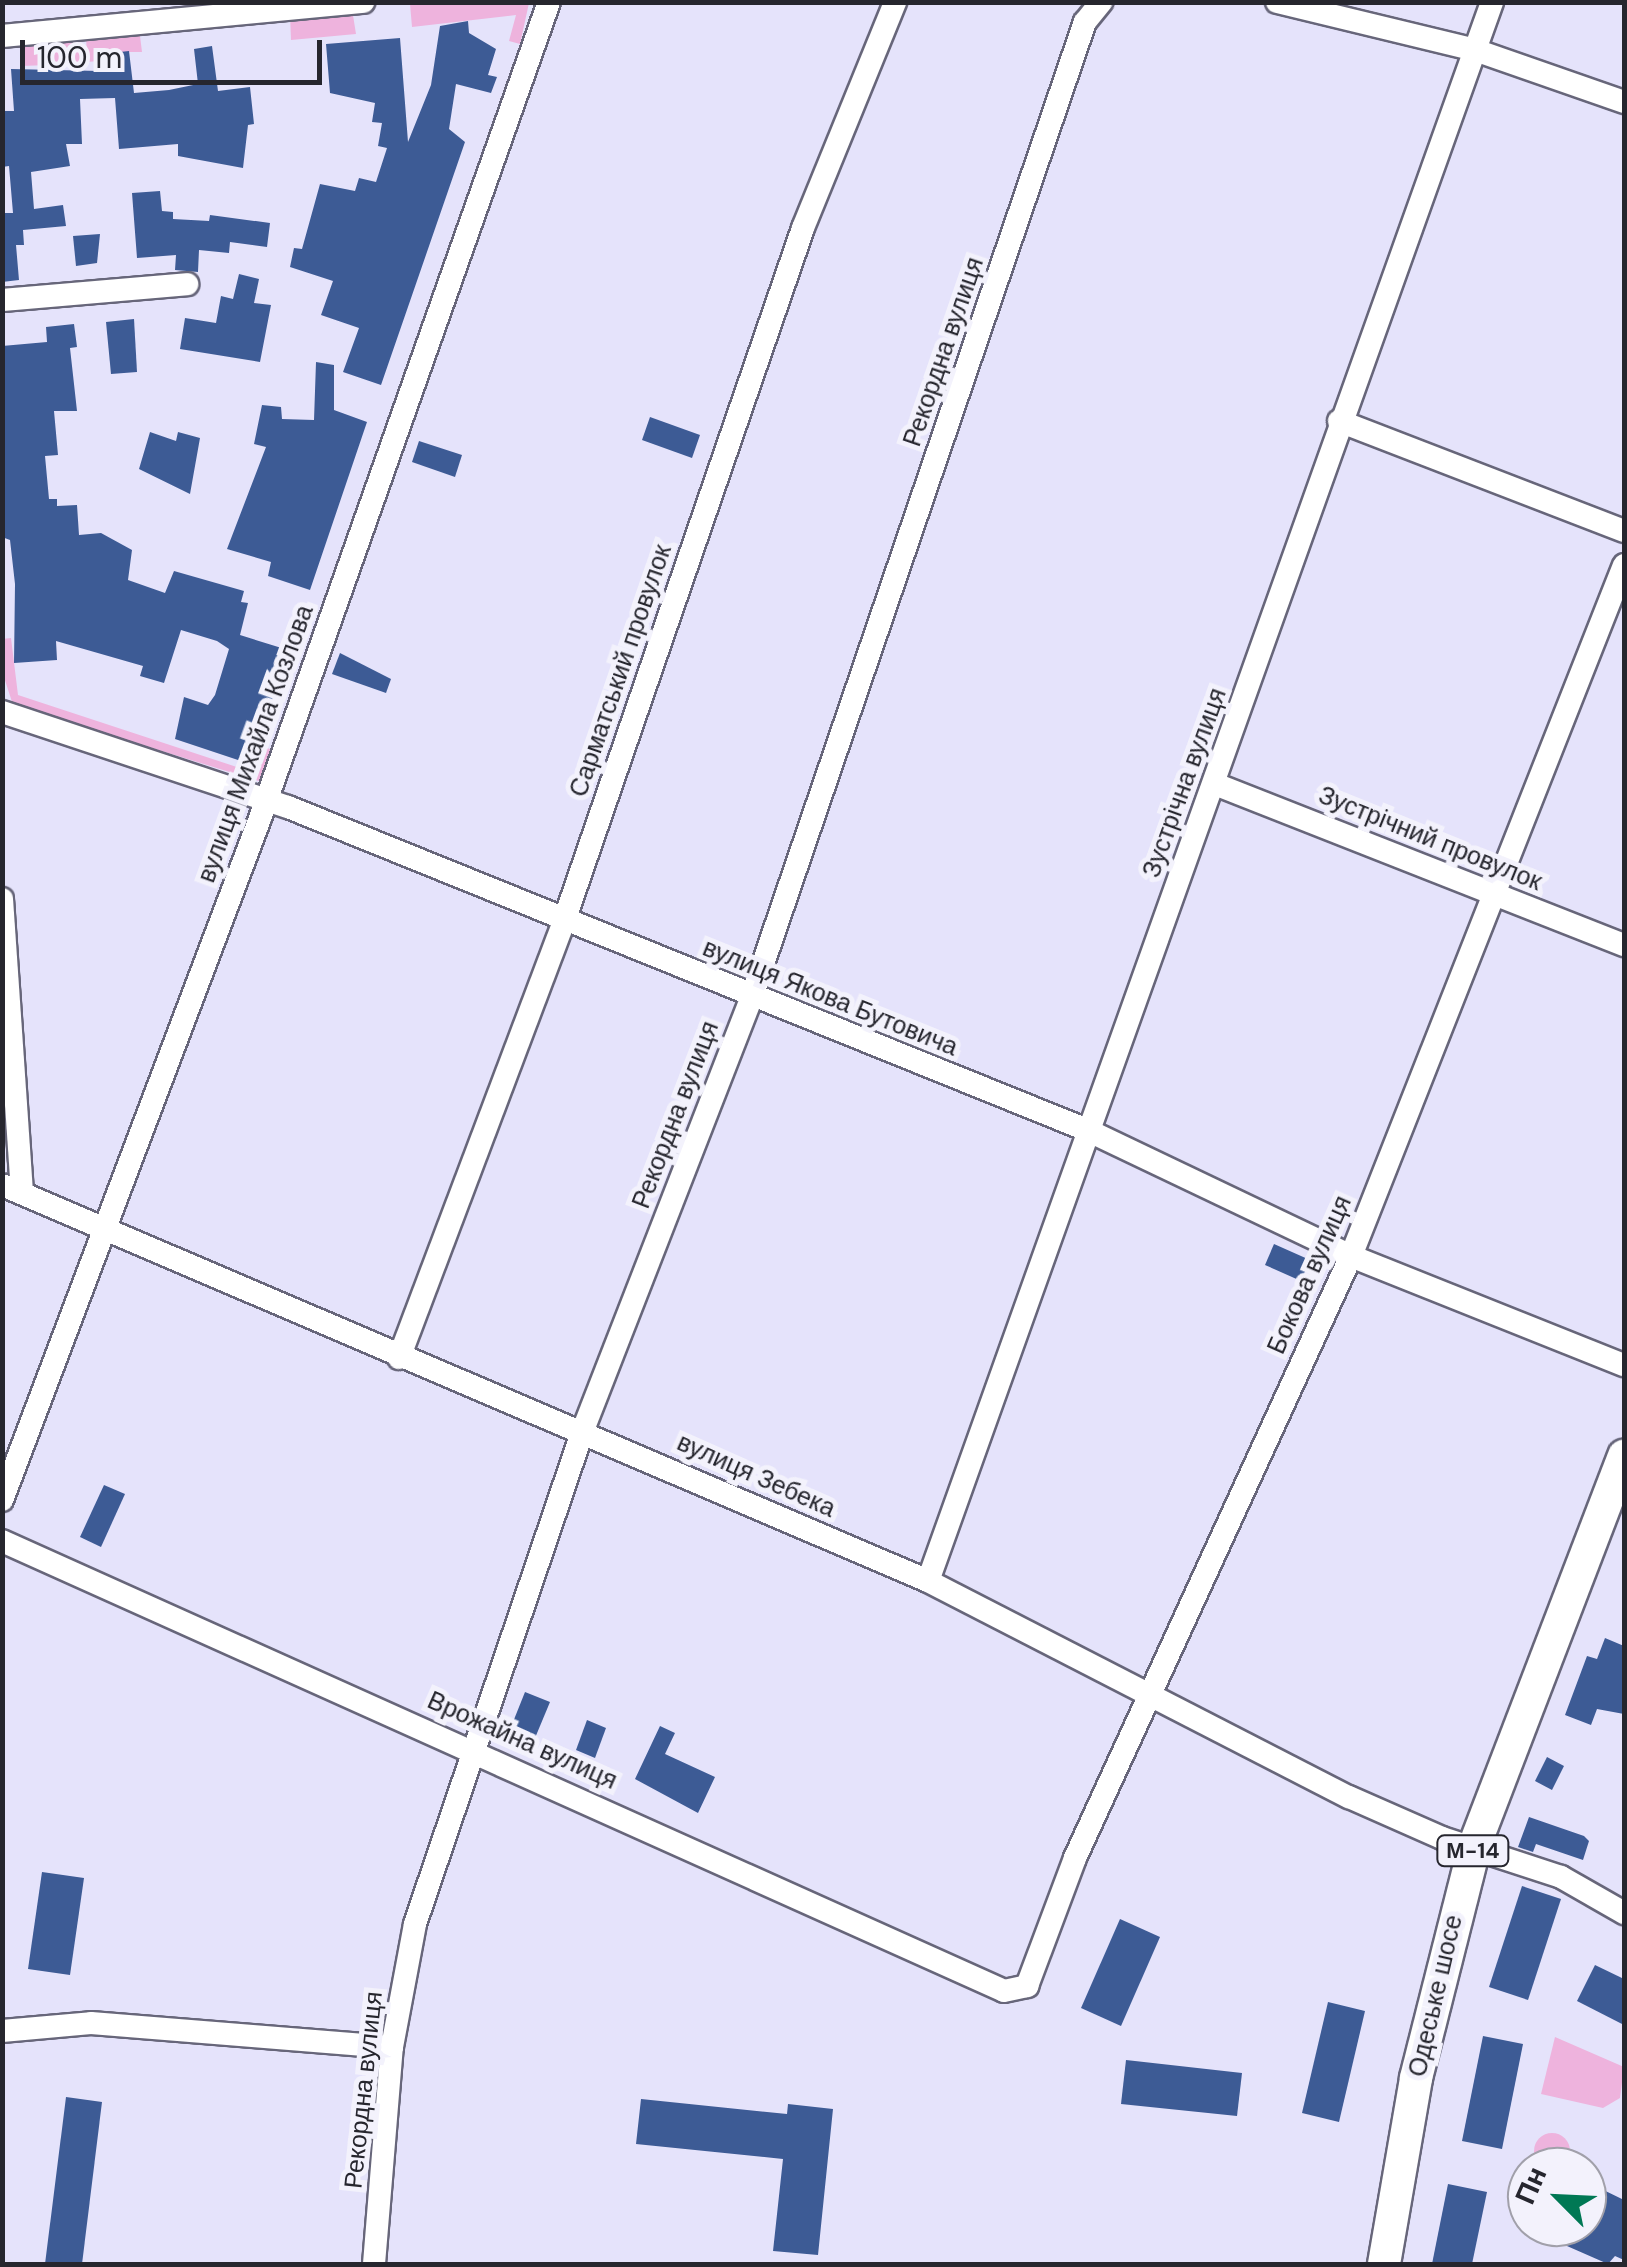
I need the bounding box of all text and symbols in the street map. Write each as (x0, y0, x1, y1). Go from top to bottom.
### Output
scale bar (25, 20, 328, 82)
text: 100 m (37, 38, 122, 77)
street label: Рекордна вулиця (898, 254, 990, 450)
street label: Сарматський провулок (564, 541, 678, 801)
street label: вулиця Михайла Козлова (192, 601, 320, 887)
street label: Зустрічна вулиця (1137, 684, 1233, 882)
street label: Зустрічний провулок (1314, 781, 1546, 897)
street label: вулиця Якова Бутовича (698, 933, 962, 1063)
street label: Рекордна вулиця (627, 1017, 725, 1213)
street label: Бокова вулиця (1262, 1191, 1358, 1359)
street label: вулиця Зебека (672, 1428, 840, 1524)
street label: Врожайна вулиця (423, 1686, 621, 1796)
road number: М-14 (1436, 1834, 1510, 1868)
street label: Одеське шосе (1403, 1912, 1469, 2080)
street label: Рекордна вулиця (339, 1990, 389, 2190)
north arrow (1507, 2147, 1607, 2247)
text: Пн (1507, 2161, 1555, 2210)

